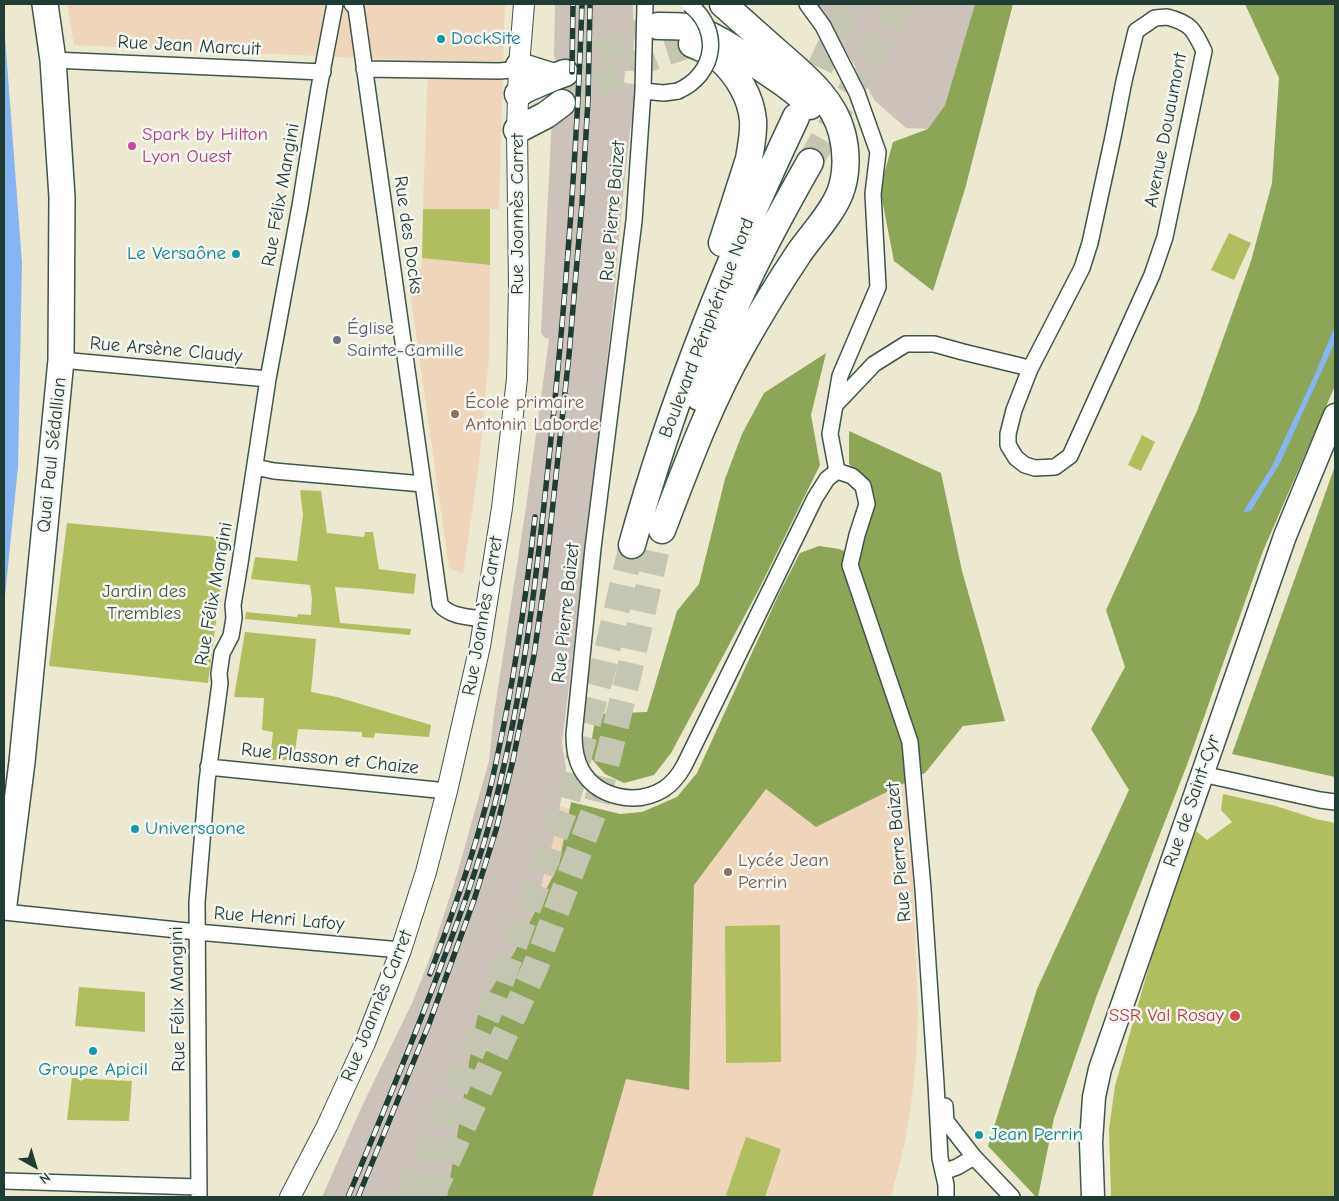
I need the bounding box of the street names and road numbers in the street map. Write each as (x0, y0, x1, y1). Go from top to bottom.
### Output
street label: Rue Jean Marcuit (117, 31, 261, 61)
street label: Avenue Douaumont (1140, 51, 1192, 209)
street label: Rue Félix Mangini (257, 121, 305, 269)
street label: Rue Joannès Carret (507, 133, 529, 295)
street label: Rue Pierre Baizet (596, 140, 630, 282)
street label: Rue des Docks (388, 174, 428, 296)
street label: Boulevard Périphérique Nord (654, 215, 760, 441)
street label: Rue Arsène Claudy (89, 332, 243, 368)
street label: Quai Paul Sédallian (32, 376, 72, 534)
street label: Rue Félix Mangini (190, 520, 238, 668)
street label: Rue Joannès Carret (458, 535, 508, 697)
street label: Rue Pierre Baizet (547, 542, 585, 684)
street label: Rue de Saint-Cyr (1159, 732, 1225, 870)
street label: Rue Plasson et Chaize (240, 738, 420, 780)
street label: Rue Pierre Baizet (882, 781, 916, 923)
street label: Rue Henri Lafoy (213, 902, 345, 936)
street label: Rue Félix Mangini (165, 926, 191, 1072)
street label: Rue Joannès Carret (336, 927, 418, 1085)

